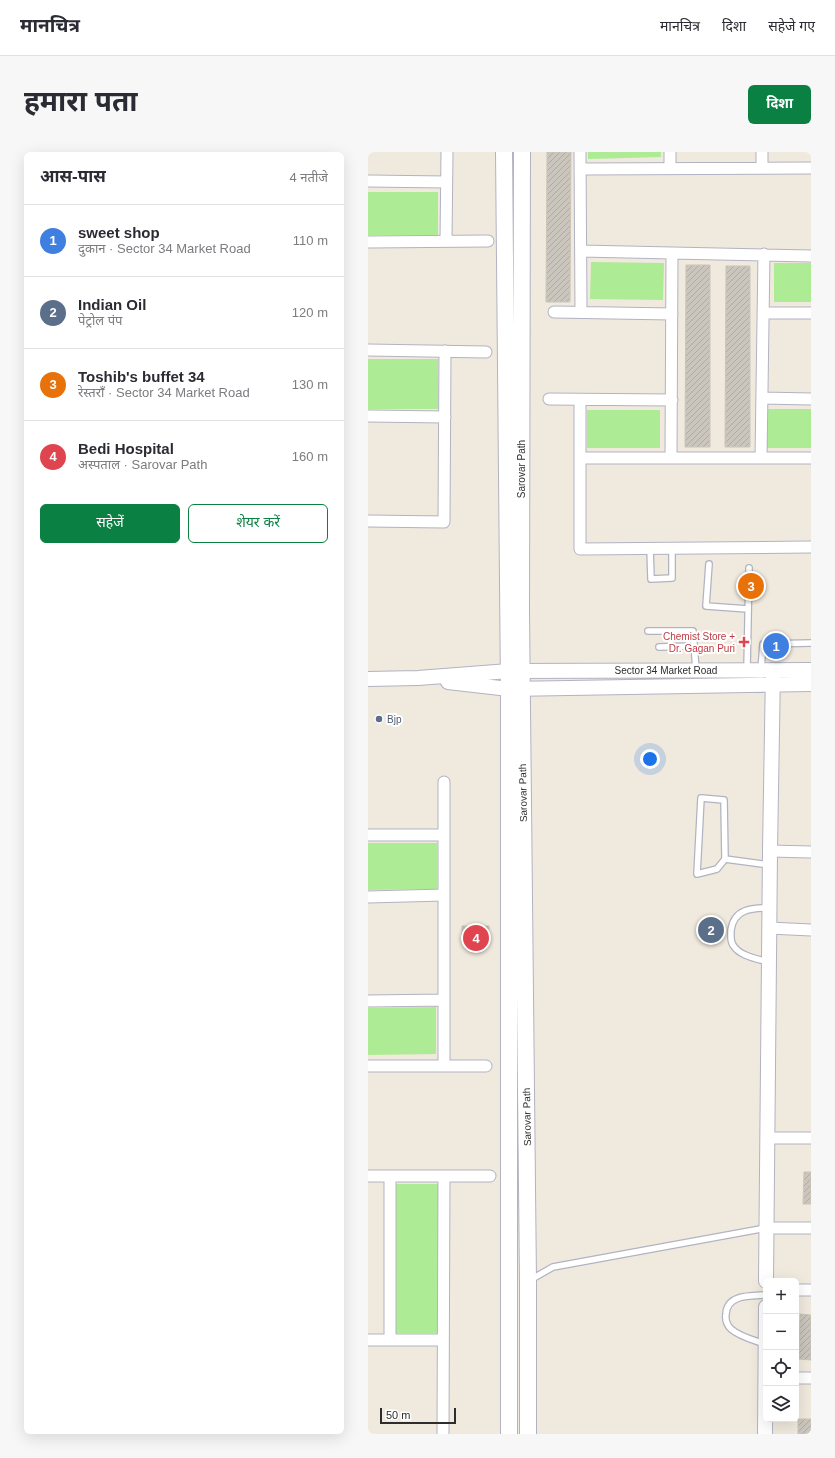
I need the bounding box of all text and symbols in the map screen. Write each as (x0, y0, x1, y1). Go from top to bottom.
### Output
text: मानचित्र (20, 15, 80, 36)
text: मानचित्र (660, 18, 700, 34)
text: दिशा (722, 18, 746, 34)
text: सहेजे गए (768, 18, 815, 34)
button: दिशा (748, 85, 811, 124)
text: हमारा पता (24, 86, 138, 117)
text: आस-पास (40, 167, 106, 186)
text: 4 नतीजे (290, 170, 328, 185)
text: sweet shop (78, 224, 160, 241)
text: 1 (49, 233, 57, 248)
text: 110 m (293, 233, 328, 248)
text: दुकान · Sector 34 Market Road (78, 241, 251, 256)
text: Indian Oil (78, 296, 146, 313)
text: 2 (49, 305, 57, 320)
text: 120 m (292, 305, 328, 320)
text: पेट्रोल पंप (78, 313, 123, 328)
text: Toshib's buffet 34 (78, 368, 205, 385)
text: 3 (49, 377, 57, 392)
text: 130 m (292, 377, 328, 392)
text: रेस्तराँ · Sector 34 Market Road (78, 385, 250, 400)
text: Bedi Hospital (78, 440, 174, 457)
street label: Sarovar Path (516, 440, 527, 498)
text: 4 (49, 449, 57, 464)
text: 160 m (292, 449, 328, 464)
text: अस्पताल · Sarovar Path (78, 457, 207, 472)
button: सहेजें (40, 504, 180, 543)
button: शेयर करें (188, 504, 328, 543)
pin: 3 (738, 571, 764, 601)
place label: Chemist Store + Dr. Gagan Puri (663, 631, 735, 654)
pin: 1 (763, 631, 789, 661)
marker: Chemist Store + Dr. Gagan Puri (738, 636, 750, 648)
street label: Sector 34 Market Road (615, 665, 717, 676)
marker: Bjp (374, 714, 384, 724)
place label: Bjp (387, 714, 402, 725)
your location (640, 749, 660, 769)
street label: Sarovar Path (517, 764, 529, 822)
pin: 2 (698, 915, 724, 945)
pin: 4 (463, 923, 489, 953)
street label: Sarovar Path (521, 1088, 533, 1146)
map controls (763, 1278, 799, 1422)
button: + (763, 1278, 799, 1314)
button: − (763, 1314, 799, 1350)
button: locate (763, 1350, 799, 1386)
button: layers (763, 1386, 799, 1422)
scale bar (380, 1406, 456, 1425)
text: 50 m (386, 1409, 410, 1421)

